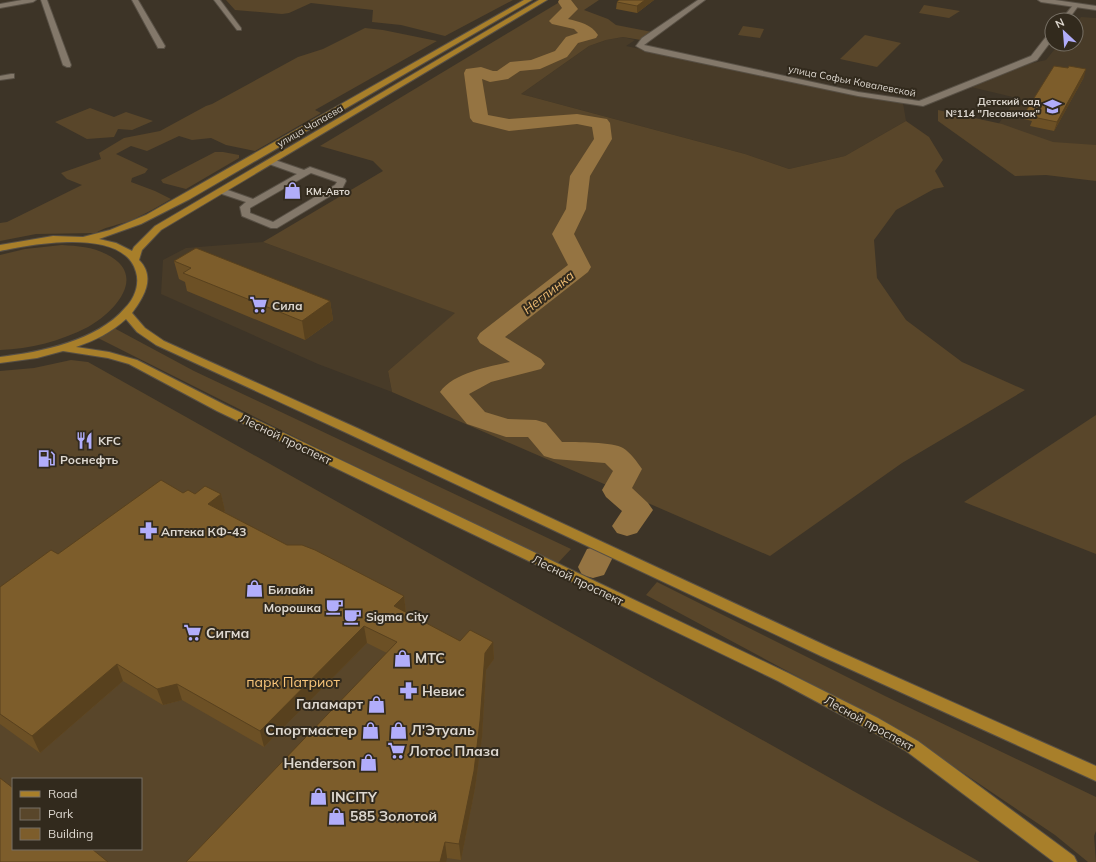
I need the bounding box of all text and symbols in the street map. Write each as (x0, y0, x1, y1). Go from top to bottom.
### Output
north arrow (1044, 12, 1084, 52)
text: N (1053, 15, 1066, 31)
street label: улица Софьи Ковалевской (787, 62, 917, 100)
place label: Детский сад №114 "Лесовичок" (946, 95, 1041, 120)
school or university icon: Детский сад №114 "Лесовичок" (1043, 97, 1063, 117)
street label: улица Чапаева (275, 102, 345, 150)
shop icon: КМ-Авто (283, 181, 303, 201)
place label: КМ-Авто (306, 185, 350, 198)
water label: Неглинка (519, 267, 577, 317)
supermarket icon: Сила (249, 295, 269, 315)
place label: Сила (272, 298, 303, 313)
street label: Лесной проспект (238, 410, 334, 468)
restaurant icon: KFC (75, 430, 95, 450)
place label: KFC (98, 433, 121, 448)
fuel station icon: Роснефть (37, 449, 57, 469)
place label: Роснефть (60, 452, 119, 467)
pharmacy icon: Аптека КФ-43 (138, 521, 158, 541)
place label: Аптека КФ-43 (161, 524, 246, 539)
street label: Лесной проспект (530, 551, 626, 609)
shop icon: Билайн (245, 579, 265, 599)
place label: Билайн (268, 582, 313, 597)
cafe icon: Морошка (324, 597, 344, 617)
place label: Морошка (264, 600, 321, 615)
cafe icon: Sigma City (343, 606, 363, 626)
place label: Sigma City (366, 609, 429, 624)
supermarket icon: Сигма (183, 623, 203, 643)
place label: Сигма (206, 624, 249, 642)
shop icon: МТС (392, 648, 412, 668)
place label: МТС (415, 649, 445, 667)
park label: парк Патриот (246, 673, 340, 691)
pharmacy icon: Невис (399, 681, 419, 701)
place label: Невис (422, 682, 465, 700)
street label: Лесной проспект (822, 692, 917, 754)
shop icon: Галамарт (366, 694, 386, 714)
place label: Галамарт (296, 695, 363, 713)
shop icon: Спортмастер (360, 720, 380, 740)
shop icon: Л'Этуаль (388, 720, 408, 740)
place label: Спортмастер (265, 721, 357, 739)
place label: Л'Этуаль (411, 721, 475, 739)
supermarket icon: Лотос Плаза (386, 741, 406, 761)
place label: Лотос Плаза (409, 742, 499, 760)
shop icon: Henderson (359, 753, 379, 773)
place label: Henderson (284, 754, 356, 772)
legend (12, 778, 142, 850)
text: Road (48, 786, 77, 801)
shop icon: INCITY (308, 787, 328, 807)
place label: INCITY (331, 788, 378, 806)
text: Park (48, 806, 74, 821)
shop icon: 585 Золотой (327, 806, 347, 826)
place label: 585 Золотой (350, 807, 437, 825)
text: Building (48, 826, 93, 841)

